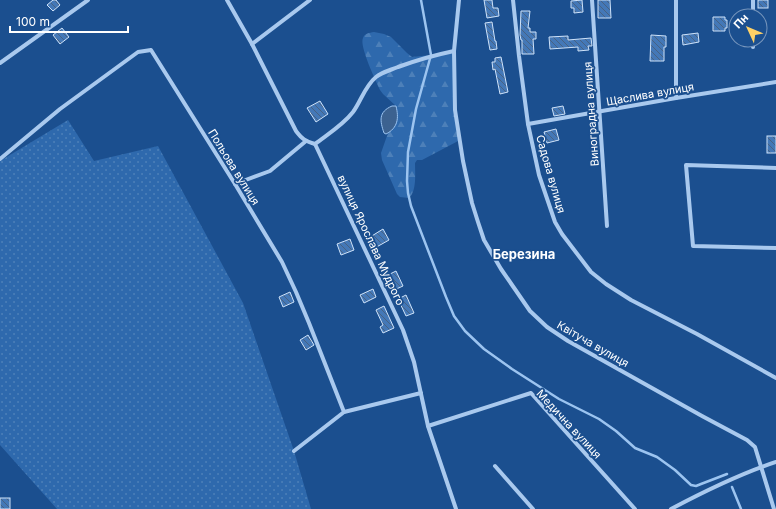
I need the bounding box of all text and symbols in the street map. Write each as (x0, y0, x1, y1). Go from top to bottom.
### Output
scale bar (10, 8, 128, 34)
north arrow (728, 8, 768, 48)
text: Пн (731, 11, 751, 31)
text: 100 m (16, 14, 50, 29)
street label: Виноградна вулиця (580, 61, 602, 167)
street label: Щаслива вулиця (605, 79, 695, 109)
street label: Польова вулиця (205, 127, 263, 207)
street label: Садова вулиця (533, 133, 569, 215)
street label: вулиця Ярослава Мудрого (335, 173, 408, 308)
district label: Березина (493, 246, 555, 262)
street label: Квітуча вулиця (555, 318, 631, 370)
street label: Медична вулиця (533, 387, 605, 461)

